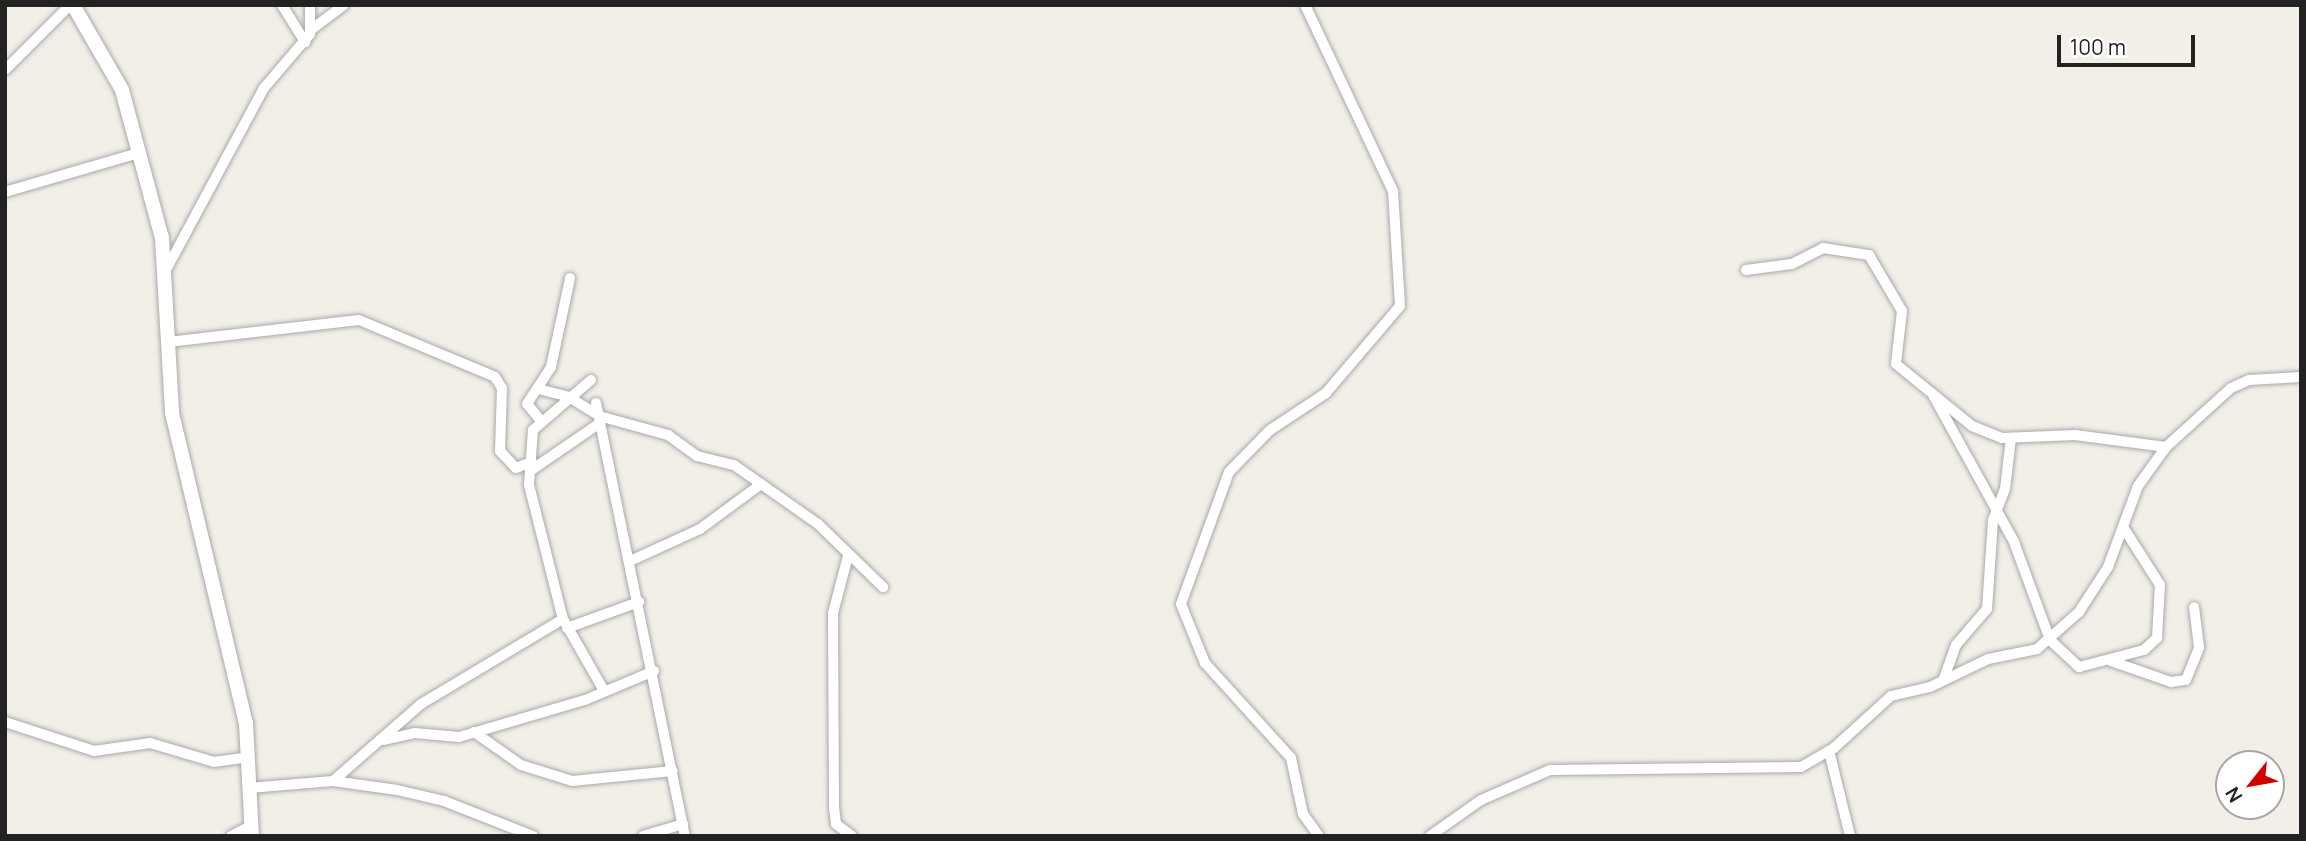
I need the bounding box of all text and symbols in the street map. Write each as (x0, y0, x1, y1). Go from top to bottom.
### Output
scale bar (2061, 21, 2199, 65)
text: 100 m (2070, 33, 2126, 61)
north arrow (2215, 750, 2285, 820)
text: N (2219, 782, 2248, 807)

